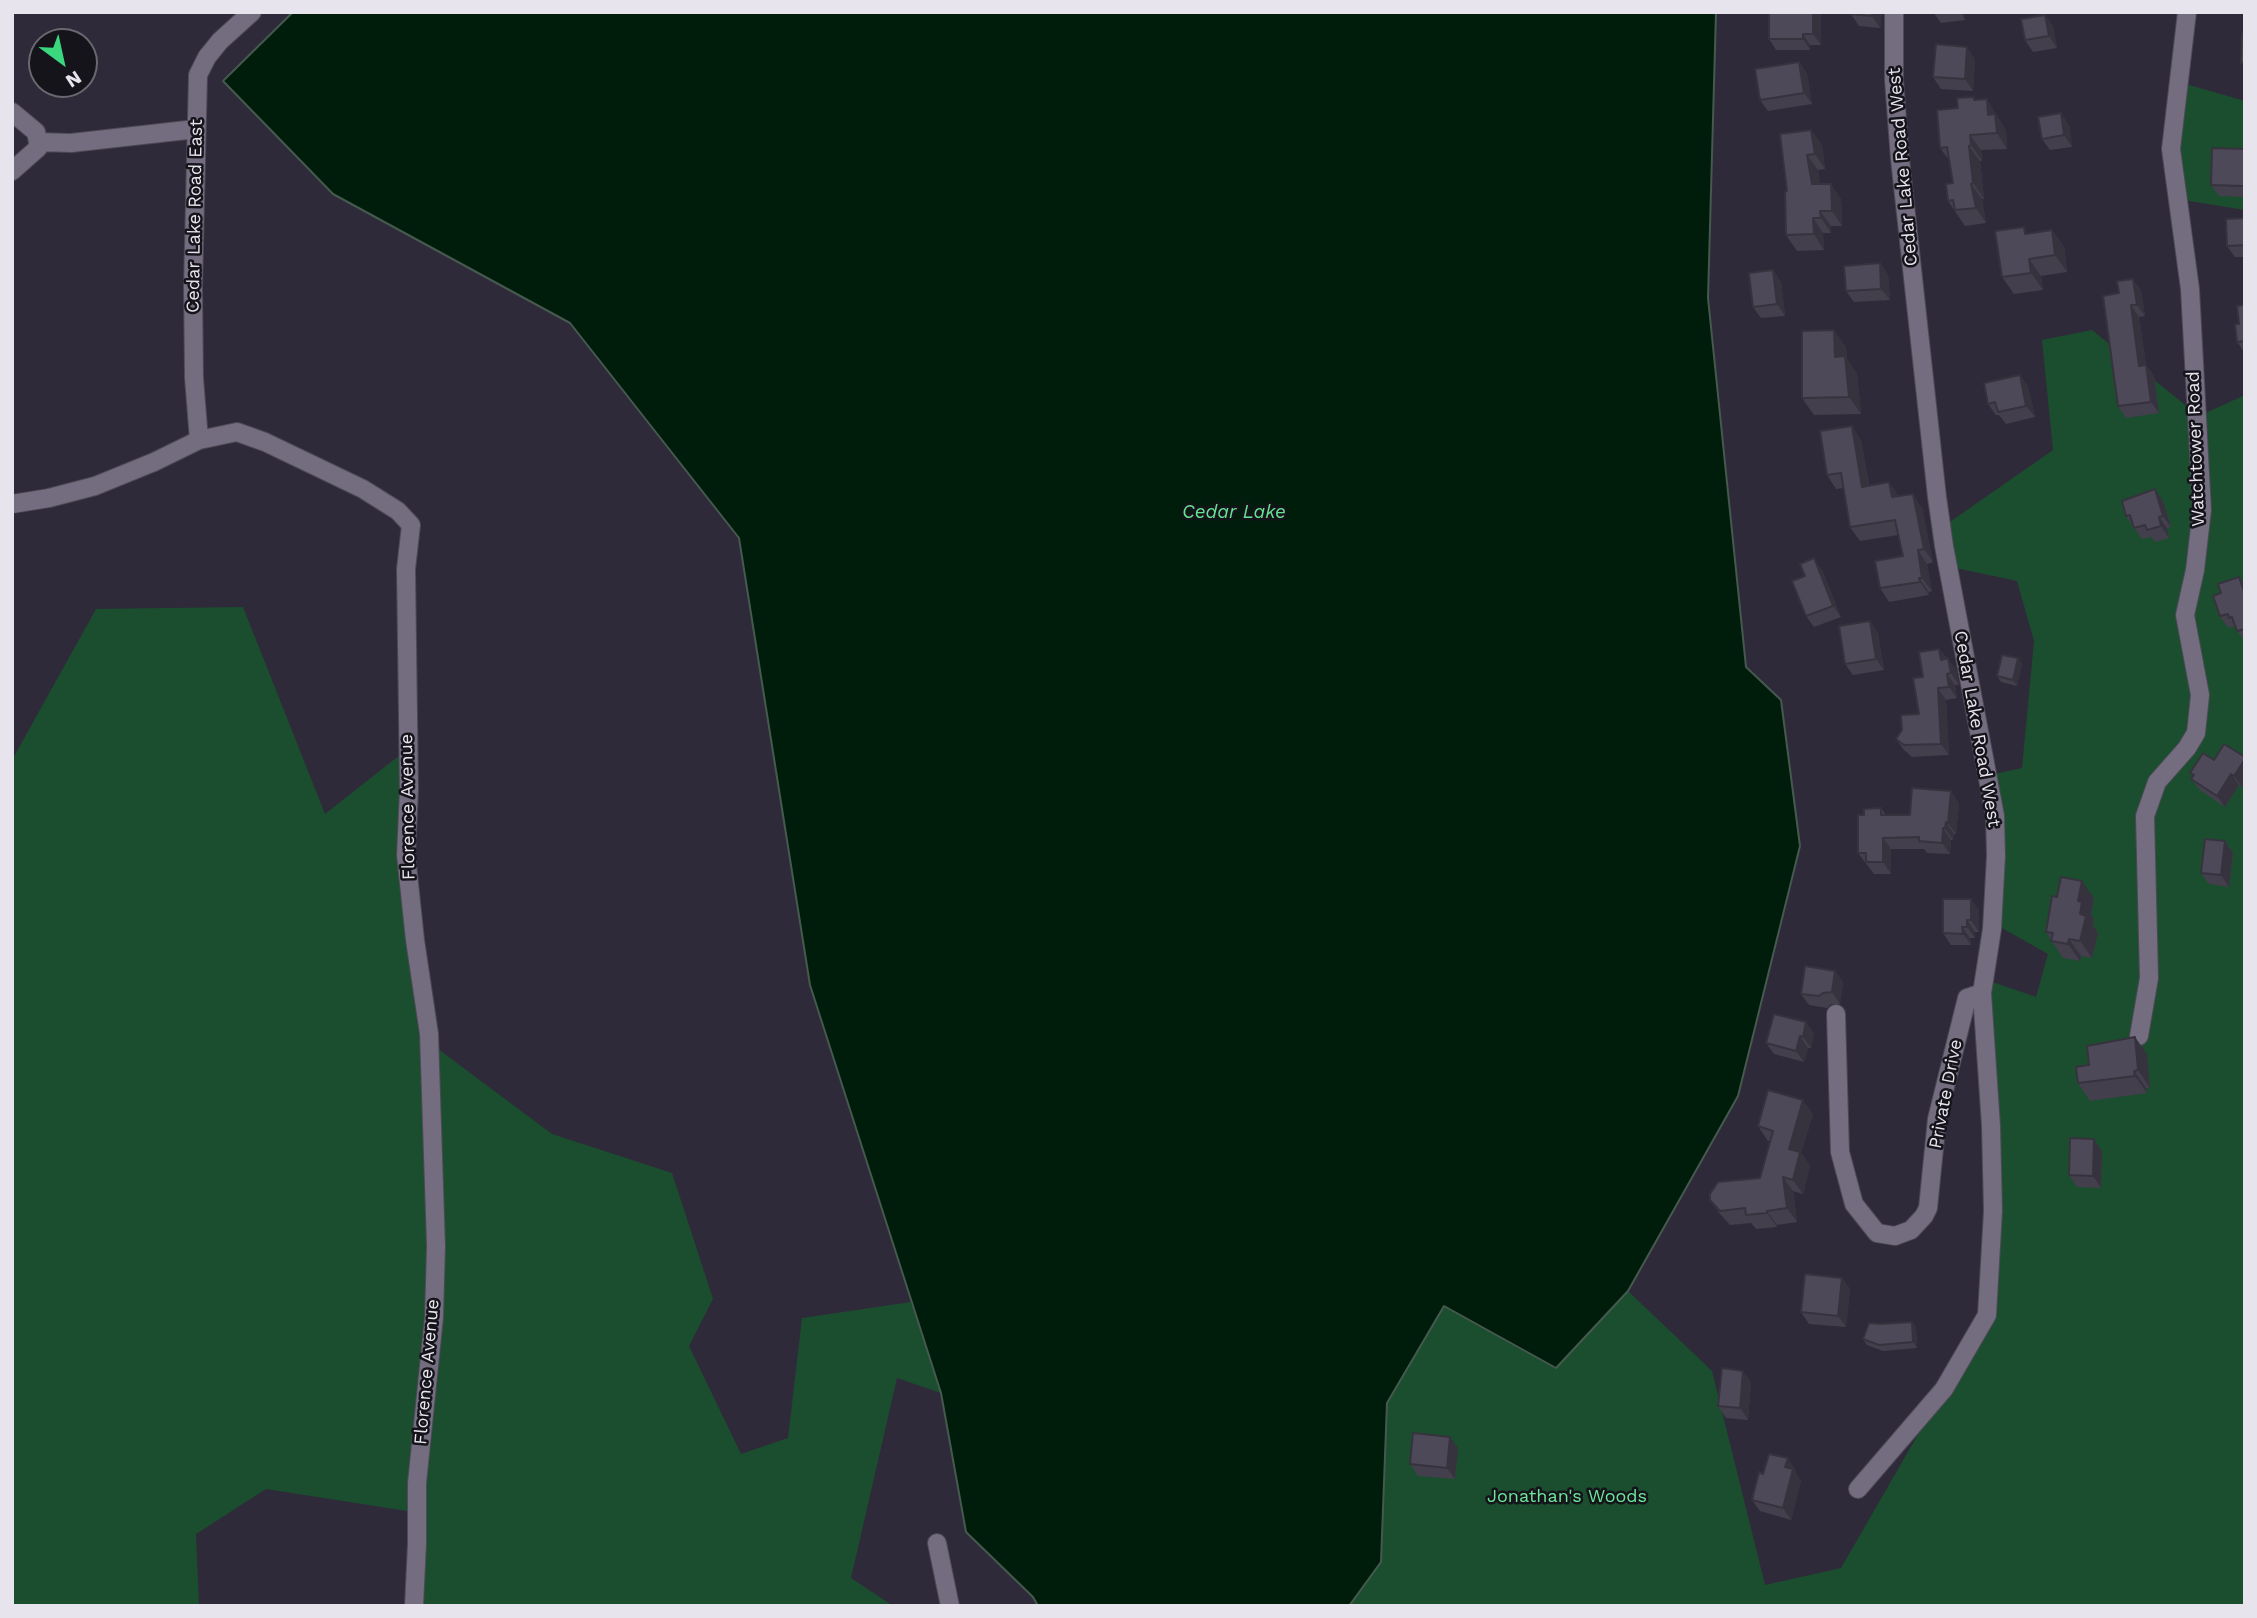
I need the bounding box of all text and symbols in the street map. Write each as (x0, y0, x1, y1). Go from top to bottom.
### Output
north arrow (28, 28, 98, 98)
text: N (61, 66, 86, 93)
street label: Cedar Lake Road West (1884, 67, 1922, 267)
street label: Cedar Lake Road East (183, 119, 207, 313)
street label: Watchtower Road (2182, 371, 2210, 527)
water label: Cedar Lake (1182, 501, 1286, 523)
street label: Cedar Lake Road West (1949, 629, 2005, 829)
street label: Florence Avenue (396, 734, 420, 880)
street label: Private Drive (1925, 1038, 1967, 1150)
street label: Florence Avenue (410, 1298, 444, 1446)
park label: Jonathan's Woods (1487, 1486, 1647, 1508)

